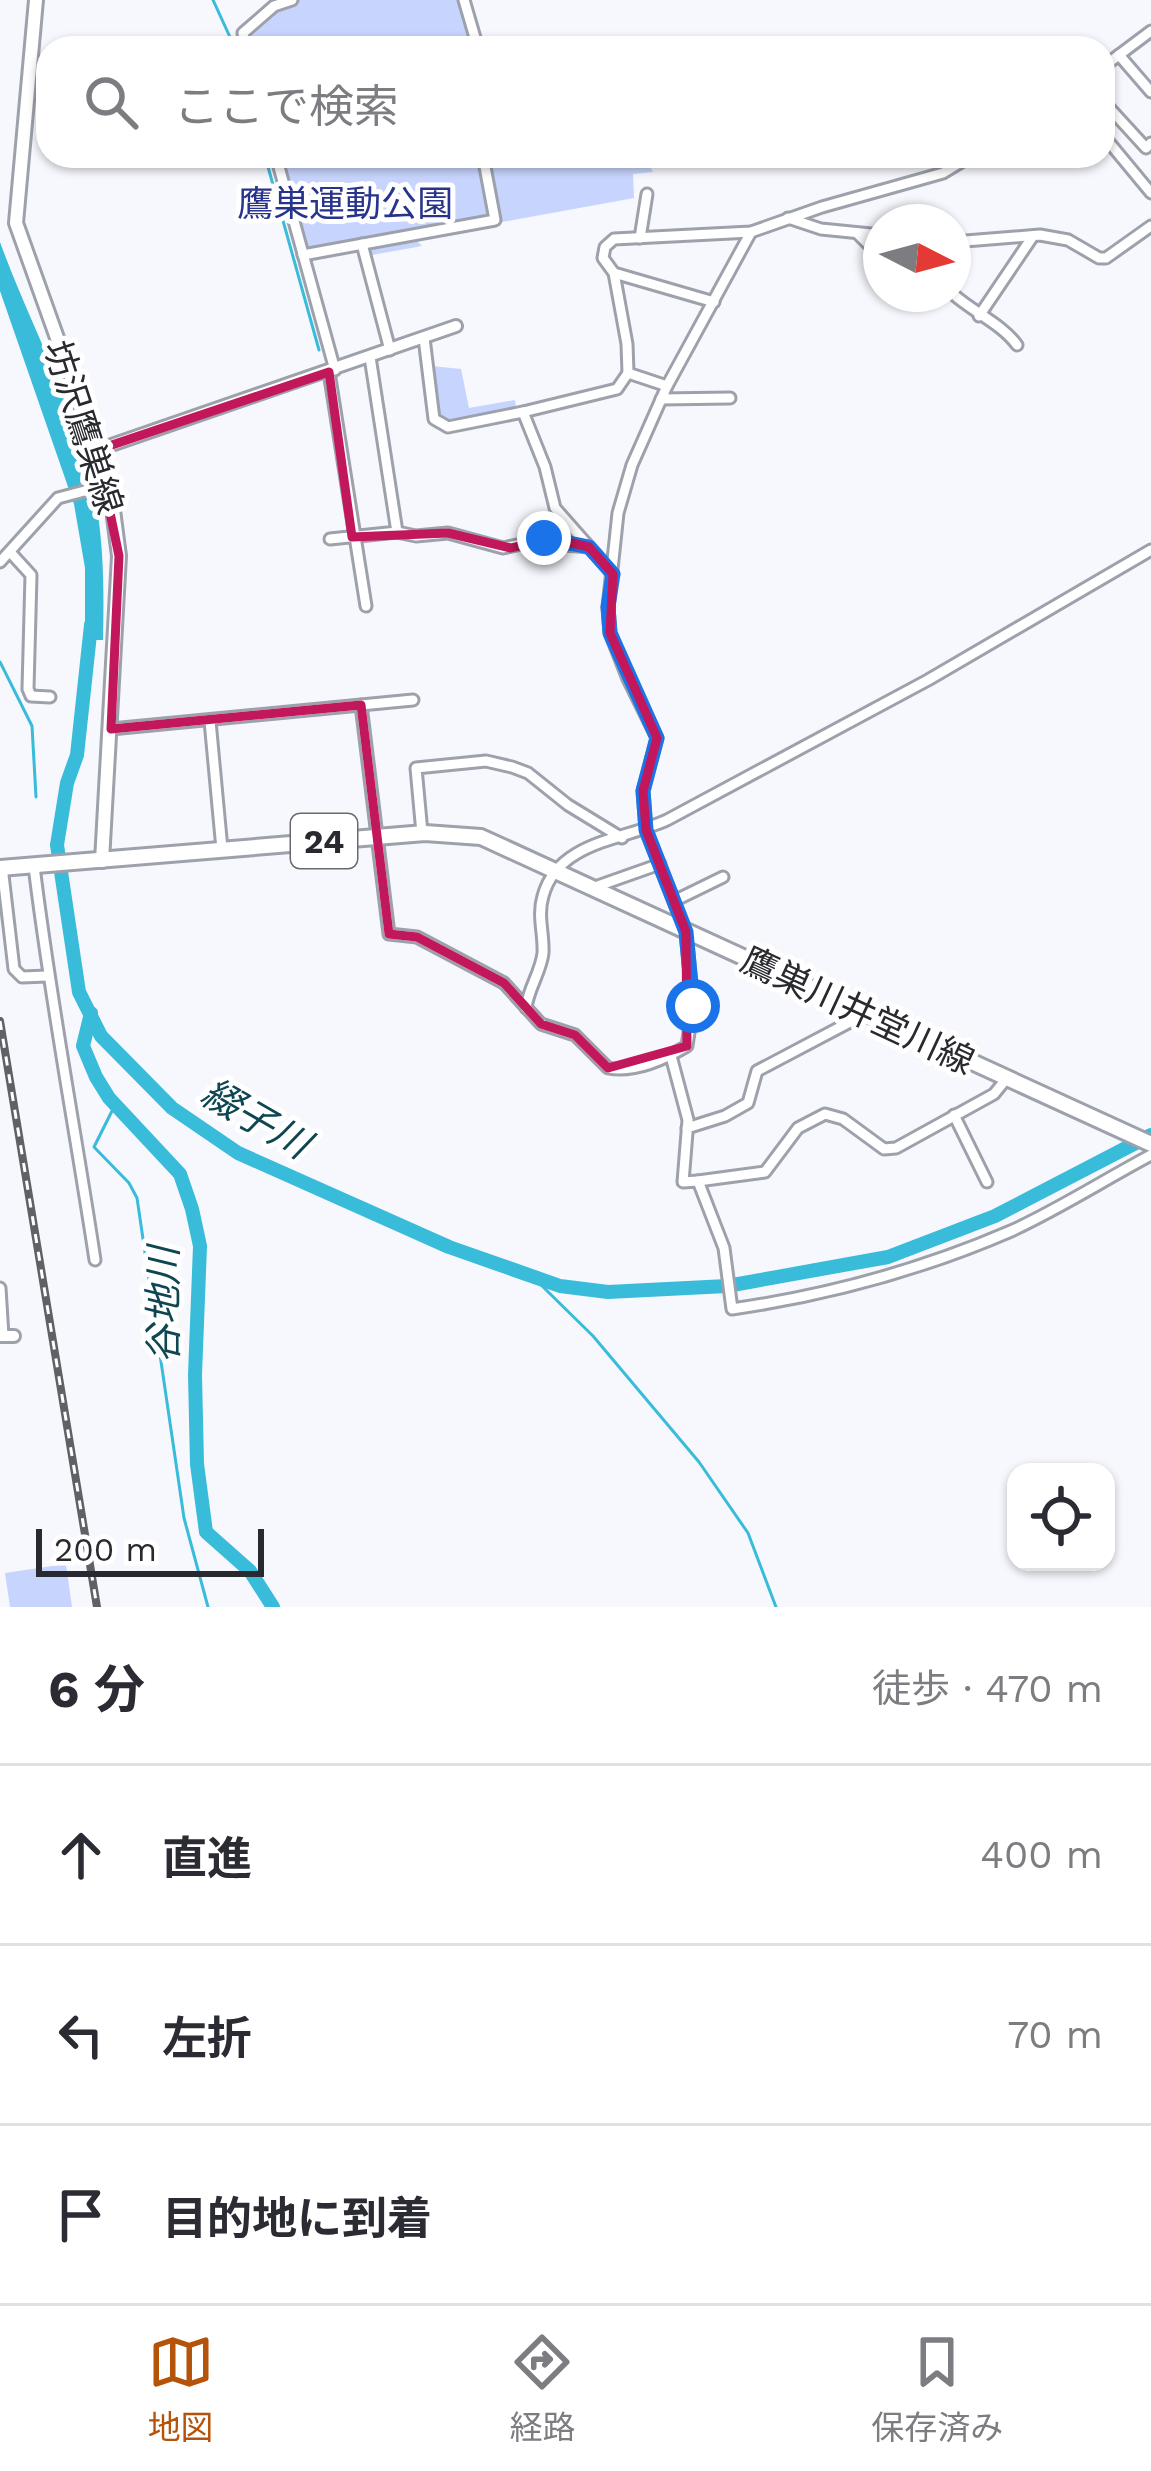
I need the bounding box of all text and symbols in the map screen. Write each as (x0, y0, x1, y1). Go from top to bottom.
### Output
search box (36, 36, 1115, 168)
icon: search (78, 69, 144, 135)
text: ここで検索 (174, 80, 399, 133)
park label: 鷹巣運動公園 (237, 183, 453, 225)
north arrow (863, 204, 971, 312)
street label: 坊沢鷹巣線 (35, 335, 131, 519)
route end (517, 511, 571, 565)
road number: 24 (291, 814, 357, 868)
street label: 鷹巣川井堂川線 (735, 939, 981, 1083)
route start (666, 979, 720, 1033)
water label: 綴子川 (194, 1070, 321, 1169)
water label: 谷地川 (141, 1243, 186, 1364)
map controls (1007, 1463, 1115, 1571)
button: locate (1007, 1463, 1115, 1571)
scale bar (36, 1523, 264, 1576)
text: 200 m (54, 1530, 157, 1569)
text: 6 分 (48, 1660, 145, 1719)
text: 徒歩 · 470 m (872, 1666, 1103, 1711)
icon: ahead (48, 1822, 114, 1888)
text: 直進 (162, 1832, 252, 1885)
text: 400 m (980, 1832, 1103, 1877)
icon: left (48, 2002, 114, 2068)
text: 左折 (162, 2012, 252, 2065)
text: 70 m (1007, 2012, 1103, 2057)
icon: arrive (48, 2182, 114, 2248)
text: 目的地に到着 (162, 2192, 432, 2245)
tab: 地図 (148, 2329, 214, 2449)
tab: 経路 (509, 2329, 575, 2449)
tab: 保存済み (871, 2329, 1003, 2449)

